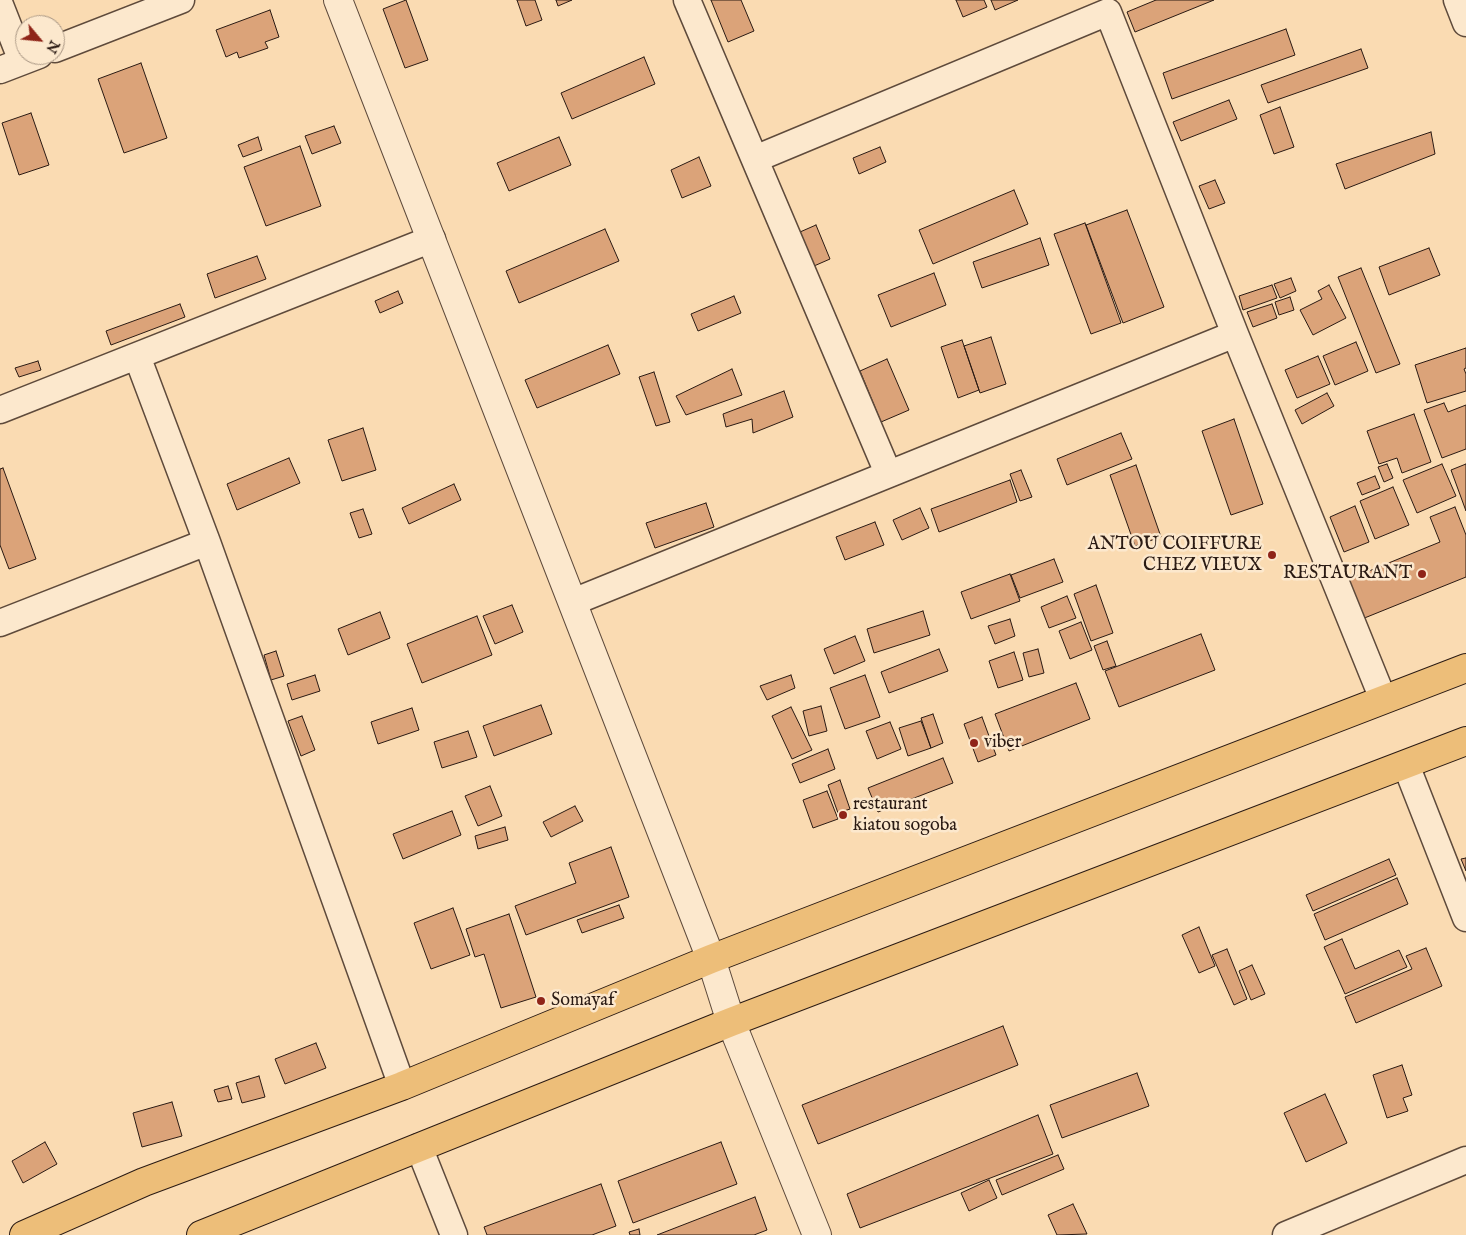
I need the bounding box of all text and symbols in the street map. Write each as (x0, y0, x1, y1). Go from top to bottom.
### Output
north arrow (15, 15, 65, 65)
text: N (42, 37, 63, 56)
place label: ANTOU COIFFURE CHEZ VIEUX (1088, 534, 1262, 576)
marker: ANTOU COIFFURE CHEZ VIEUX (1266, 549, 1278, 561)
place label: RESTAURANT (1283, 563, 1412, 585)
marker: RESTAURANT (1416, 568, 1428, 580)
place label: viber (984, 732, 1021, 754)
marker: viber (968, 737, 980, 749)
place label: restaurant kiatou sogoba (853, 794, 957, 836)
marker: restaurant kiatou sogoba (837, 809, 849, 821)
place label: Somayaf (551, 990, 614, 1012)
marker: Somayaf (535, 995, 547, 1007)

